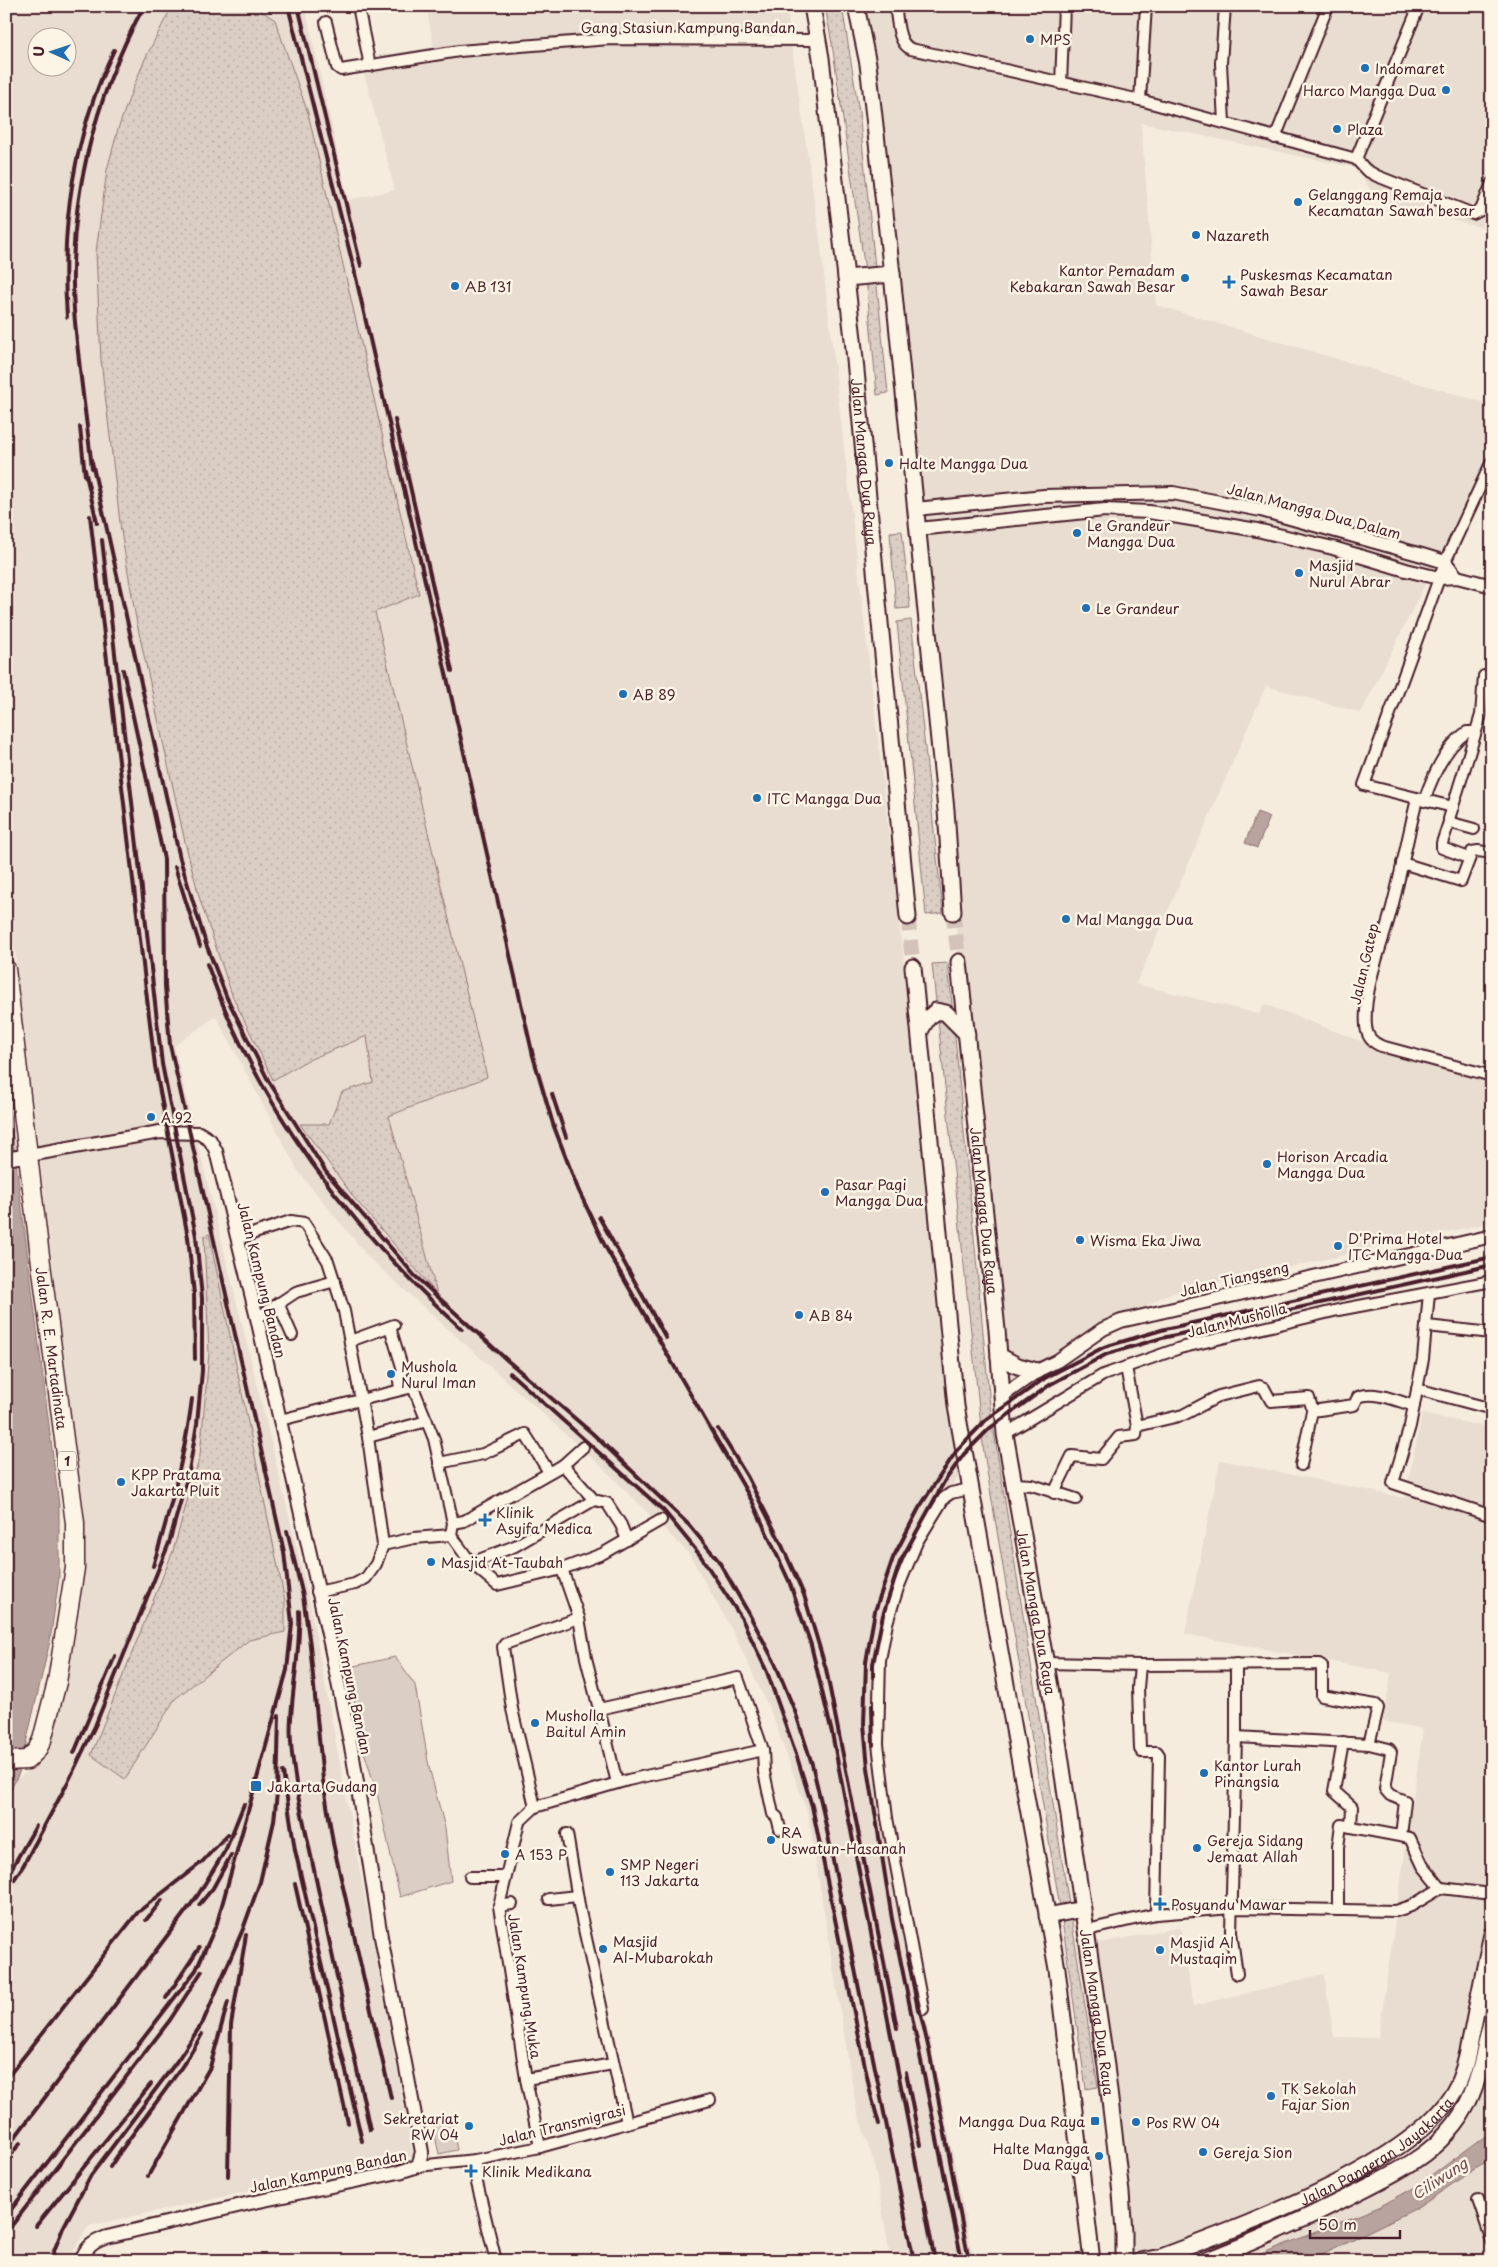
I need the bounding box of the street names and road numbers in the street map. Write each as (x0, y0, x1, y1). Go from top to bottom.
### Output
street label: Gang Stasiun Kampung Bandan (581, 17, 795, 38)
street label: Jalan Mangga Dua Raya (846, 377, 883, 547)
street label: Jalan Mangga Dua Dalam (1225, 478, 1403, 544)
street label: Jalan Gatep (1344, 921, 1384, 1007)
street label: Jalan Mangga Dua Raya (966, 1126, 1004, 1296)
street label: Jalan Kampung Bandan (232, 1200, 292, 1360)
street label: Jalan Tiangseng (1177, 1256, 1291, 1302)
street label: Jalan R. E. Martadinata (31, 1266, 73, 1431)
street label: Jalan Musholla (1185, 1297, 1289, 1343)
road number: 1 (58, 1452, 76, 1470)
street label: Jalan Mangga Dua Raya (1012, 1527, 1062, 1696)
street label: Jalan Kampung Bandan (323, 1595, 377, 1757)
street label: Jalan Kampung Muka (503, 1912, 547, 2060)
street label: Jalan Mangga Dua Raya (1075, 1928, 1120, 2097)
street label: Jalan Pangeran Jayakarta (1296, 2092, 1458, 2210)
street label: Jalan Transmigrasi (496, 2099, 628, 2151)
street label: Jalan Kampung Bandan (247, 2144, 409, 2198)

